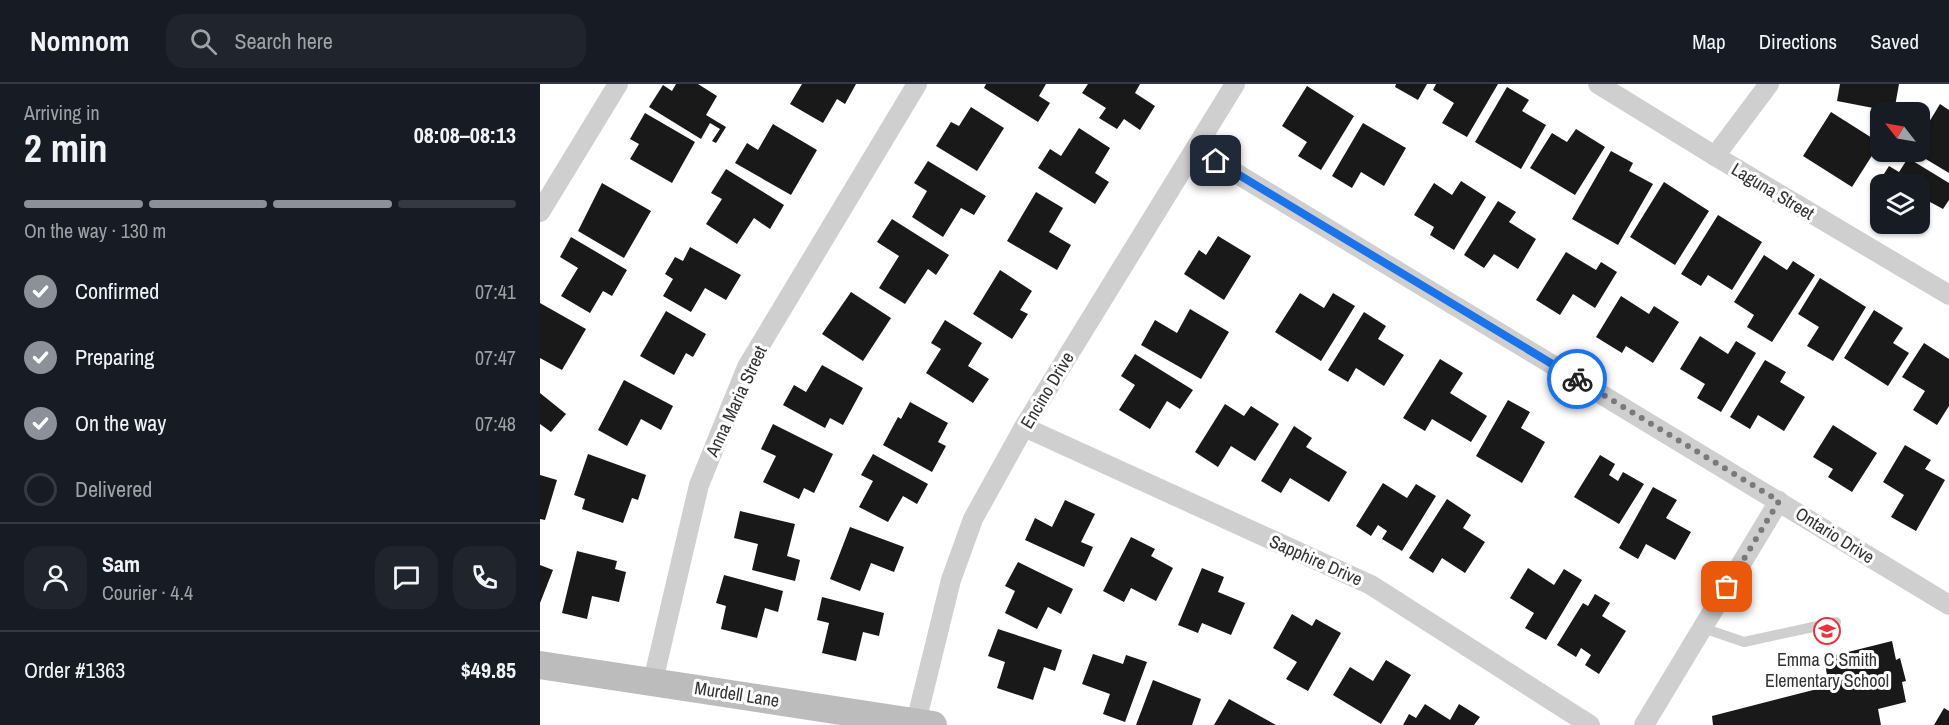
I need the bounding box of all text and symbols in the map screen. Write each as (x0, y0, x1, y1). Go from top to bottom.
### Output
search box (166, 14, 586, 68)
text: Nomnom (30, 22, 130, 60)
icon: search (187, 25, 220, 58)
text: Search here (235, 26, 333, 56)
text: Map (1692, 27, 1726, 56)
text: Directions (1759, 27, 1837, 56)
text: Saved (1870, 27, 1919, 56)
text: Arriving in (24, 99, 100, 126)
north arrow (1870, 102, 1930, 162)
map controls (1870, 102, 1930, 234)
text: 08:08–08:13 (414, 120, 516, 150)
text: 2 min (24, 122, 108, 174)
pin (1190, 135, 1241, 186)
icon: home (1199, 144, 1232, 177)
street label: Laguna Street (1727, 156, 1819, 226)
button: layers (1870, 174, 1930, 234)
text: On the way · 130 m (24, 217, 166, 244)
icon: check (24, 275, 57, 308)
text: Confirmed (75, 276, 159, 306)
text: 07:41 (475, 278, 516, 305)
icon: check (24, 341, 57, 374)
street label: Anna Maria Street (699, 341, 773, 461)
text: Preparing (75, 342, 154, 372)
text: 07:47 (475, 344, 516, 371)
street label: Encino Drive (1014, 347, 1080, 433)
courier (1547, 349, 1607, 409)
icon: bike (1561, 363, 1594, 396)
icon: check (24, 407, 57, 440)
text: On the way (75, 408, 166, 438)
text: 07:48 (475, 410, 516, 437)
text: Delivered (75, 474, 152, 504)
street label: Ontario Drive (1791, 501, 1879, 569)
street label: Sapphire Drive (1266, 528, 1366, 592)
button: person (24, 546, 87, 609)
button: chat (375, 546, 438, 609)
button: phone (453, 546, 516, 609)
text: Sam (102, 549, 140, 579)
pin (1701, 561, 1752, 612)
icon: bag (1710, 570, 1743, 603)
text: Courier · 4.4 (102, 579, 193, 606)
school or university icon: Emma C Smith Elementary School (1812, 616, 1842, 646)
place label: Emma C Smith Elementary School (1765, 647, 1889, 693)
text: Order #1363 (24, 655, 125, 685)
text: $49.85 (461, 655, 516, 685)
street label: Murdell Lane (693, 675, 781, 713)

